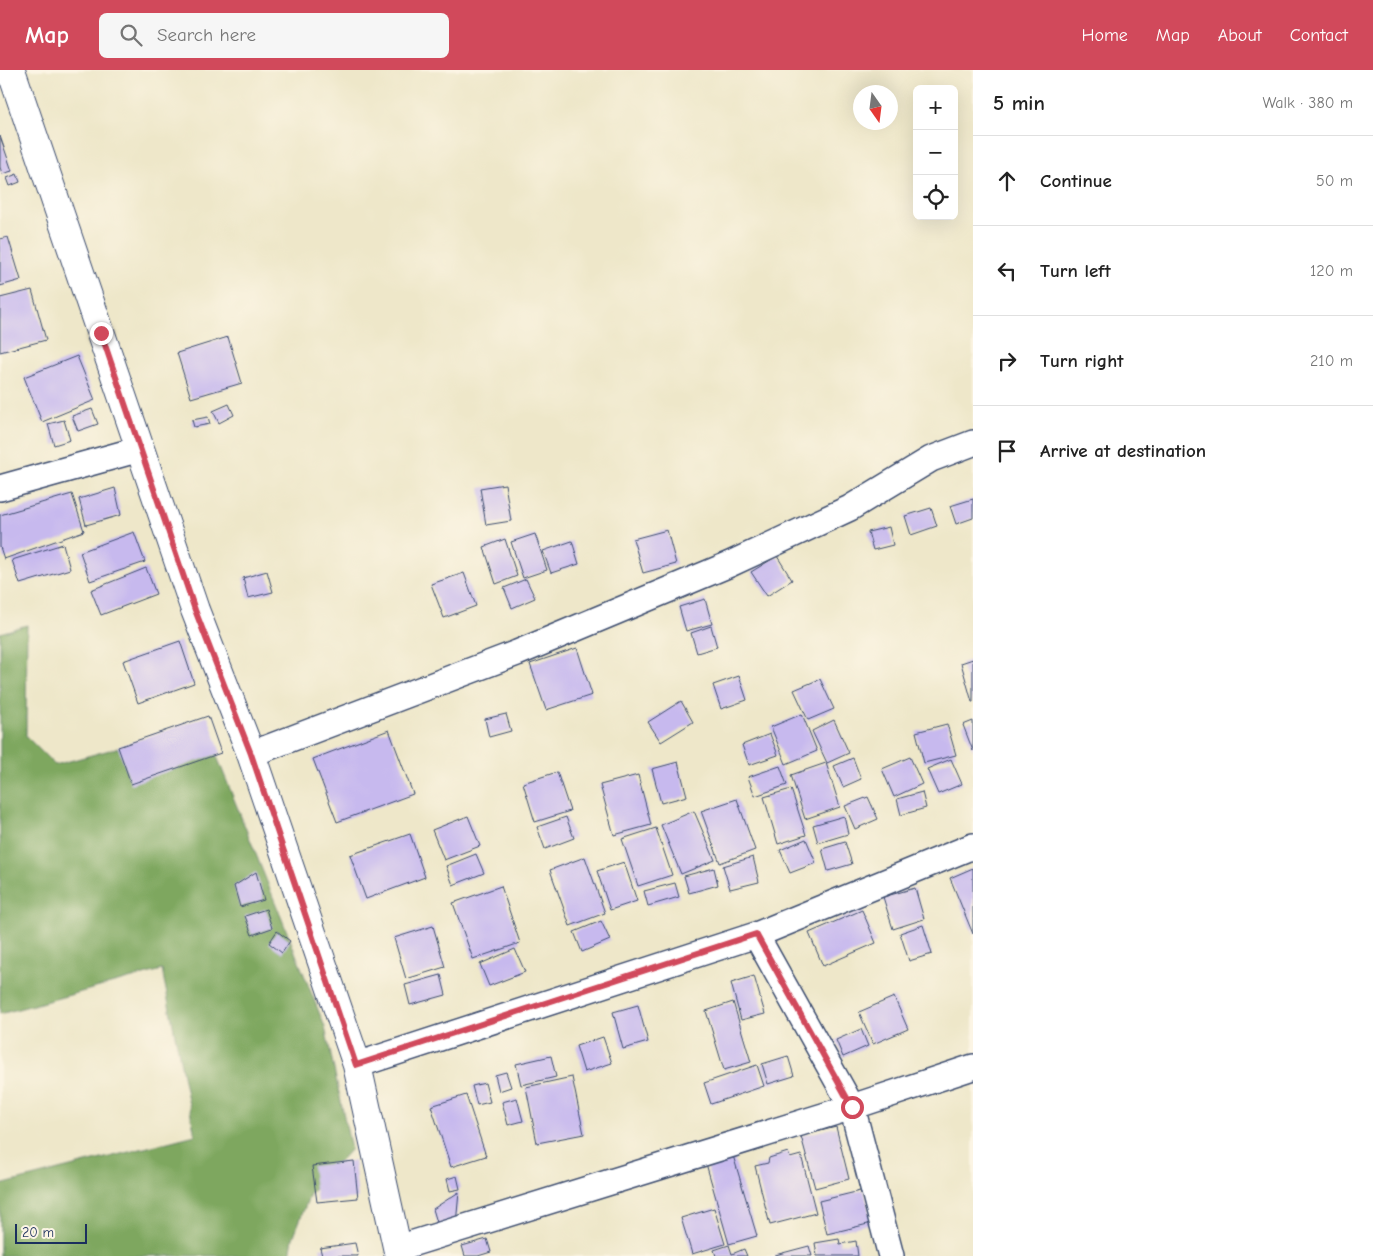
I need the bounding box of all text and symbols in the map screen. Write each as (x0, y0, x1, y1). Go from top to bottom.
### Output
search box (99, 13, 449, 58)
text: Map (25, 21, 69, 49)
icon: search (117, 21, 145, 49)
text: Search here (157, 24, 256, 46)
text: Home (1081, 25, 1128, 46)
text: Map (1156, 25, 1190, 46)
text: About (1218, 25, 1262, 46)
text: Contact (1290, 25, 1348, 46)
north arrow (853, 85, 898, 130)
map controls (913, 85, 958, 220)
button: + (913, 85, 958, 130)
text: 5 min (993, 91, 1045, 115)
text: Walk · 380 m (1263, 94, 1353, 112)
button: − (913, 130, 958, 175)
icon: ahead (993, 167, 1021, 195)
text: Continue (1040, 170, 1112, 192)
text: 50 m (1316, 172, 1353, 190)
button: locate (913, 175, 958, 220)
icon: left (993, 257, 1021, 285)
text: Turn left (1040, 260, 1111, 282)
text: 120 m (1310, 262, 1353, 280)
route end (90, 322, 113, 345)
icon: right (993, 347, 1021, 375)
text: Turn right (1040, 350, 1124, 372)
text: 210 m (1310, 352, 1353, 370)
icon: arrive (993, 437, 1021, 465)
text: Arrive at destination (1040, 440, 1206, 462)
route start (841, 1096, 864, 1119)
scale bar (15, 1221, 88, 1244)
text: 20 m (22, 1224, 54, 1241)

